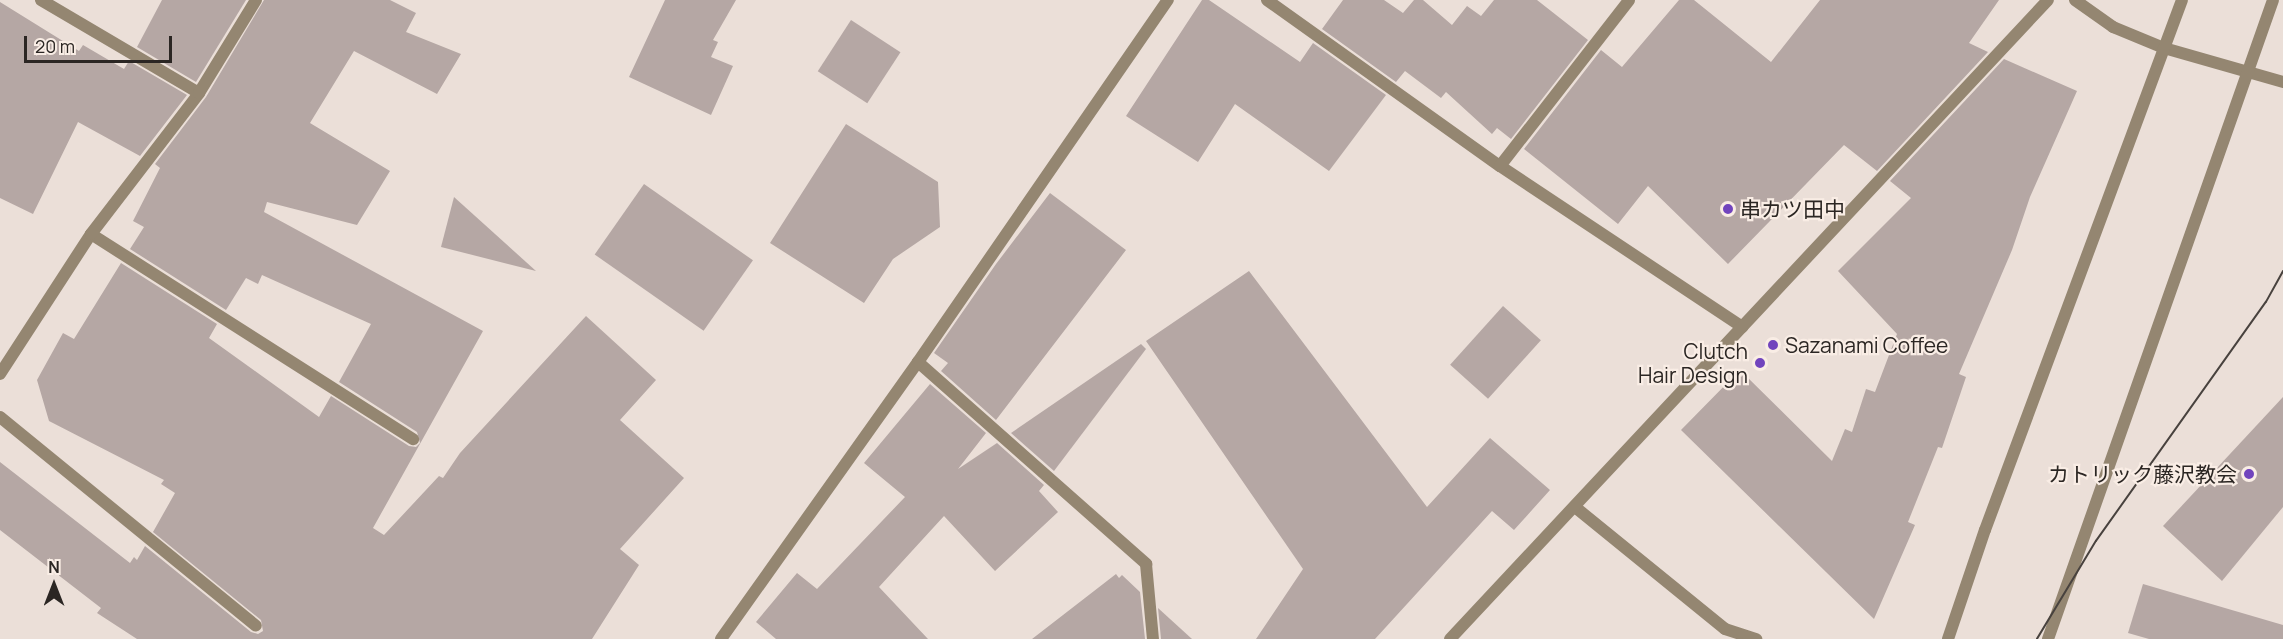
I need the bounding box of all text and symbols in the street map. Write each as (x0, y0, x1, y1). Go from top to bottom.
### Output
scale bar (27, 24, 176, 62)
text: 20 m (35, 34, 75, 58)
place label: 串カツ田中 (1740, 196, 1845, 222)
marker: 串カツ田中 (1721, 202, 1735, 216)
place label: Sazanami Coffee (1785, 332, 1948, 358)
place label: Clutch Hair Design (1638, 338, 1748, 388)
marker: Sazanami Coffee (1766, 338, 1780, 352)
marker: Clutch Hair Design (1753, 356, 1767, 370)
place label: カトリック藤沢教会 (2048, 461, 2237, 487)
marker: カトリック藤沢教会 (2242, 467, 2256, 481)
north arrow (24, 555, 84, 615)
text: N (48, 556, 60, 578)

